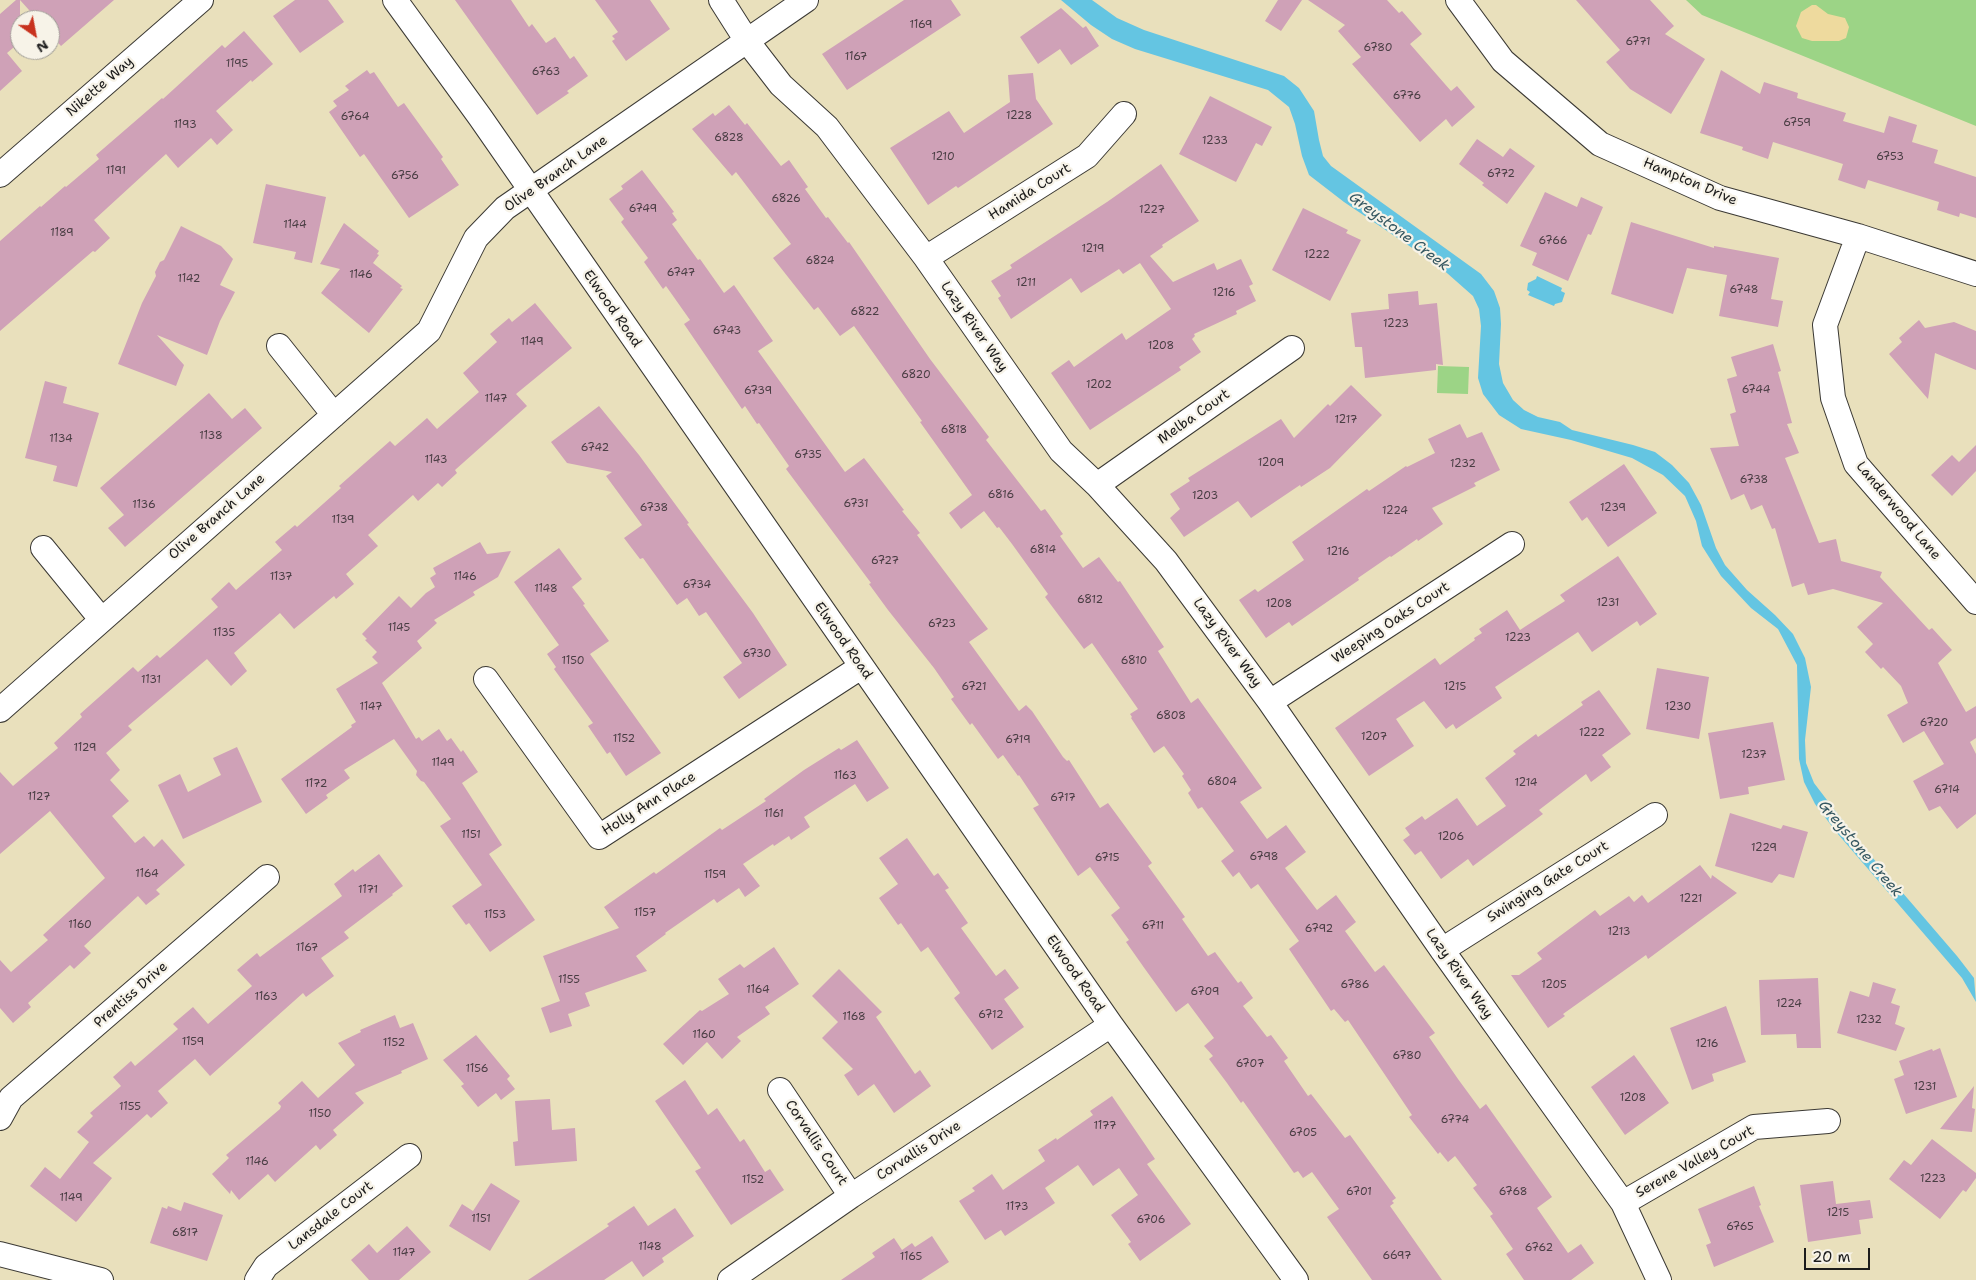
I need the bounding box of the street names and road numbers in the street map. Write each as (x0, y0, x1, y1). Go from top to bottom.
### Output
street label: Nikette Way (63, 53, 137, 121)
street label: Olive Branch Lane (501, 132, 611, 216)
street label: Hampton Drive (1640, 155, 1740, 209)
street label: Hamida Court (986, 160, 1074, 224)
street label: Elwood Road (579, 267, 645, 351)
street label: Lazy River Way (937, 279, 1011, 375)
street label: Melba Court (1155, 386, 1233, 448)
street label: Landerwood Lane (1852, 459, 1944, 563)
street label: Olive Branch Lane (165, 471, 269, 563)
street label: Weeping Oaks Court (1329, 579, 1453, 667)
street label: Lazy River Way (1189, 595, 1265, 691)
street label: Elwood Road (810, 599, 876, 683)
street label: Holly Ann Place (599, 768, 699, 840)
street label: Swinging Gate Court (1484, 838, 1612, 926)
street label: Lazy River Way (1422, 926, 1496, 1022)
street label: Elwood Road (1042, 932, 1108, 1016)
street label: Prentiss Drive (91, 958, 171, 1032)
street label: Corvallis Court (781, 1097, 851, 1189)
street label: Corvallis Drive (874, 1118, 964, 1184)
street label: Serene Valley Court (1633, 1122, 1757, 1202)
street label: Lansdale Court (285, 1178, 377, 1254)

